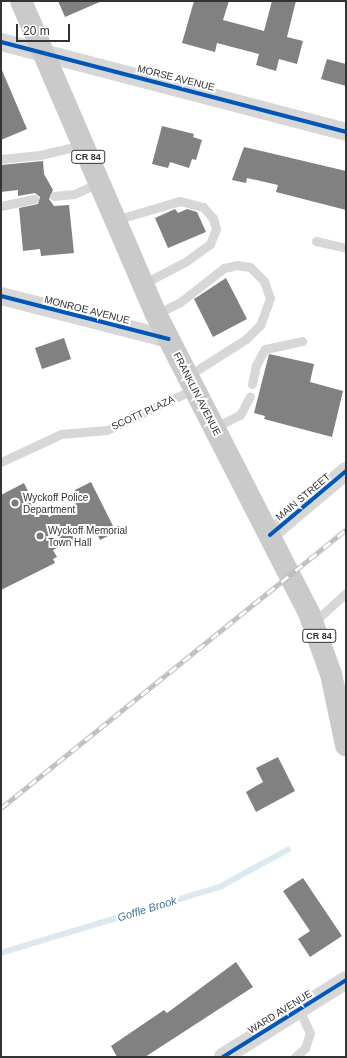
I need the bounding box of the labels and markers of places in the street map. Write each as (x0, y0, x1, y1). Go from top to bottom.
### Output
place label: Wyckoff Police Department (23, 491, 88, 514)
marker: Wyckoff Police Department (10, 498, 20, 508)
place label: Wyckoff Memorial Town Hall (48, 524, 127, 548)
marker: Wyckoff Memorial Town Hall (35, 531, 45, 541)

